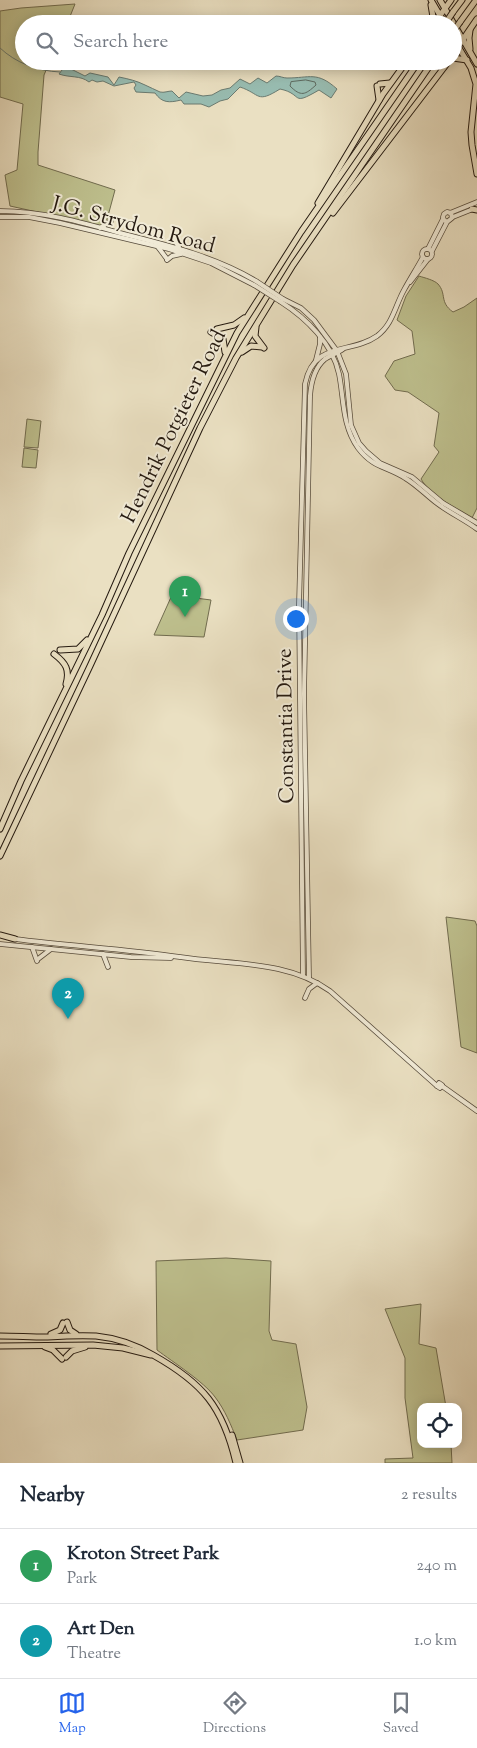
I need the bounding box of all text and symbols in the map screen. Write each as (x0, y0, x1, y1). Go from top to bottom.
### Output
search box (15, 15, 462, 70)
icon: search (33, 29, 61, 57)
text: Search here (73, 29, 168, 56)
street label: J.G. Strydom Road (48, 189, 218, 262)
street label: Hendrik Potgieter Road (115, 325, 235, 529)
pin: 1 (169, 576, 201, 617)
your location (283, 606, 309, 632)
street label: Constantia Drive (271, 648, 303, 804)
pin: 2 (52, 978, 84, 1019)
map controls (417, 1403, 462, 1448)
button: locate (417, 1403, 462, 1448)
text: Nearby (20, 1481, 85, 1511)
text: 2 results (401, 1484, 457, 1507)
text: Kroton Street Park (67, 1541, 219, 1568)
text: 1 (33, 1555, 39, 1578)
text: 240 m (416, 1555, 457, 1578)
text: Park (67, 1568, 98, 1591)
text: Art Den (67, 1616, 135, 1643)
text: 2 (32, 1630, 40, 1653)
text: 1.0 km (414, 1630, 457, 1653)
text: Theatre (67, 1643, 121, 1666)
tab: Map (58, 1689, 86, 1739)
tab: Directions (203, 1689, 266, 1739)
tab: Saved (383, 1689, 419, 1739)

